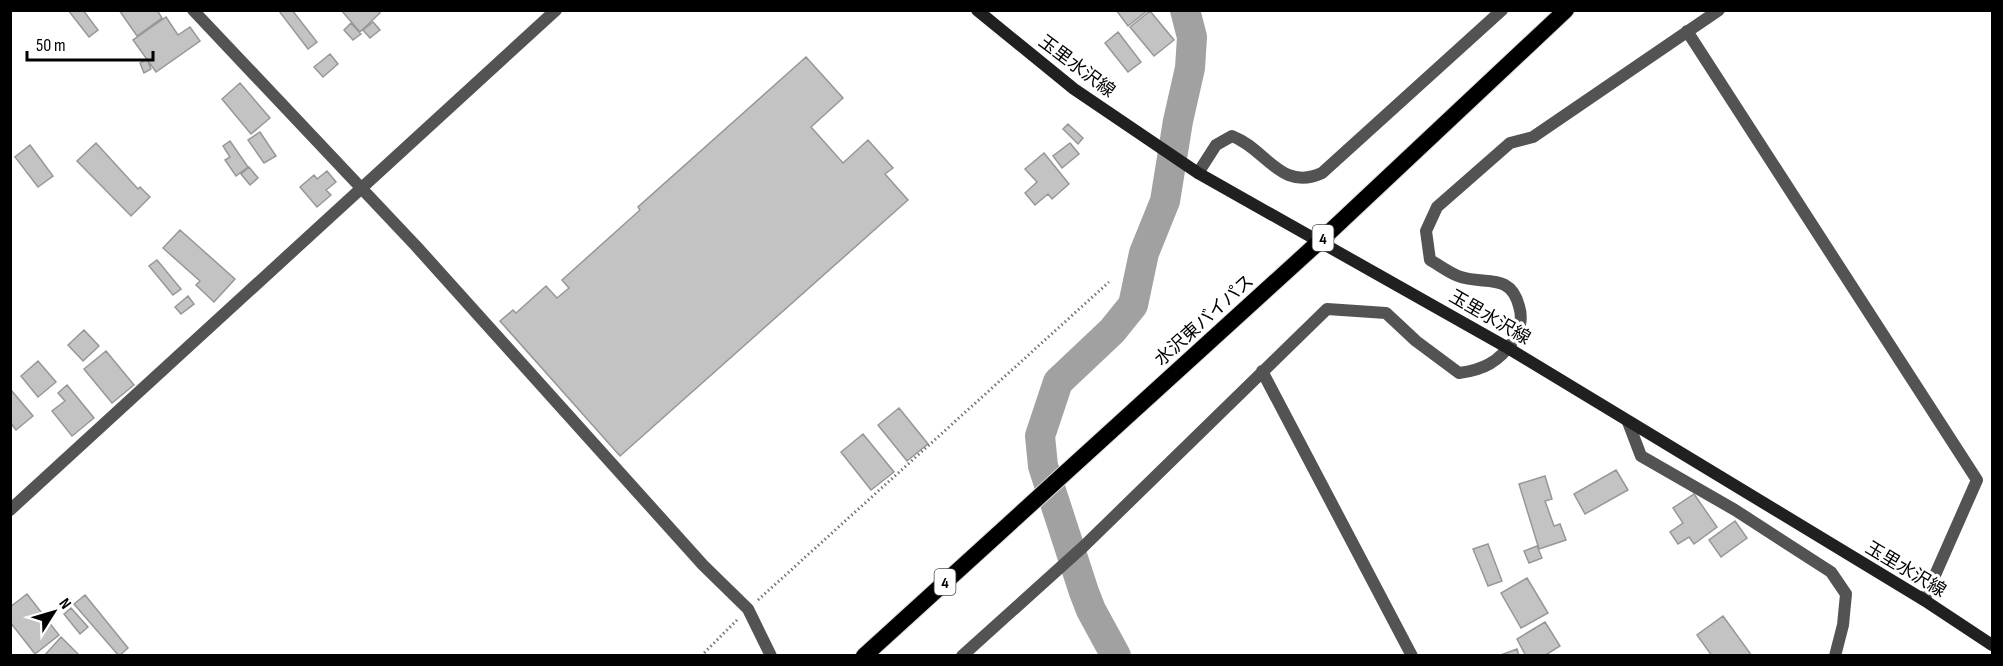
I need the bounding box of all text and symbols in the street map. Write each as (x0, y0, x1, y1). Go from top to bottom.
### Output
scale bar (27, 24, 153, 62)
street label: 玉里水沢線 (1034, 31, 1119, 102)
text: 50 m (36, 35, 66, 56)
road number: 4 (1312, 225, 1334, 251)
street label: 水沢東バイパス (1151, 271, 1258, 370)
street label: 玉里水沢線 (1446, 286, 1534, 349)
street label: 玉里水沢線 (1862, 537, 1950, 602)
road number: 4 (934, 569, 956, 595)
north arrow (24, 582, 84, 642)
text: N (55, 595, 75, 613)

